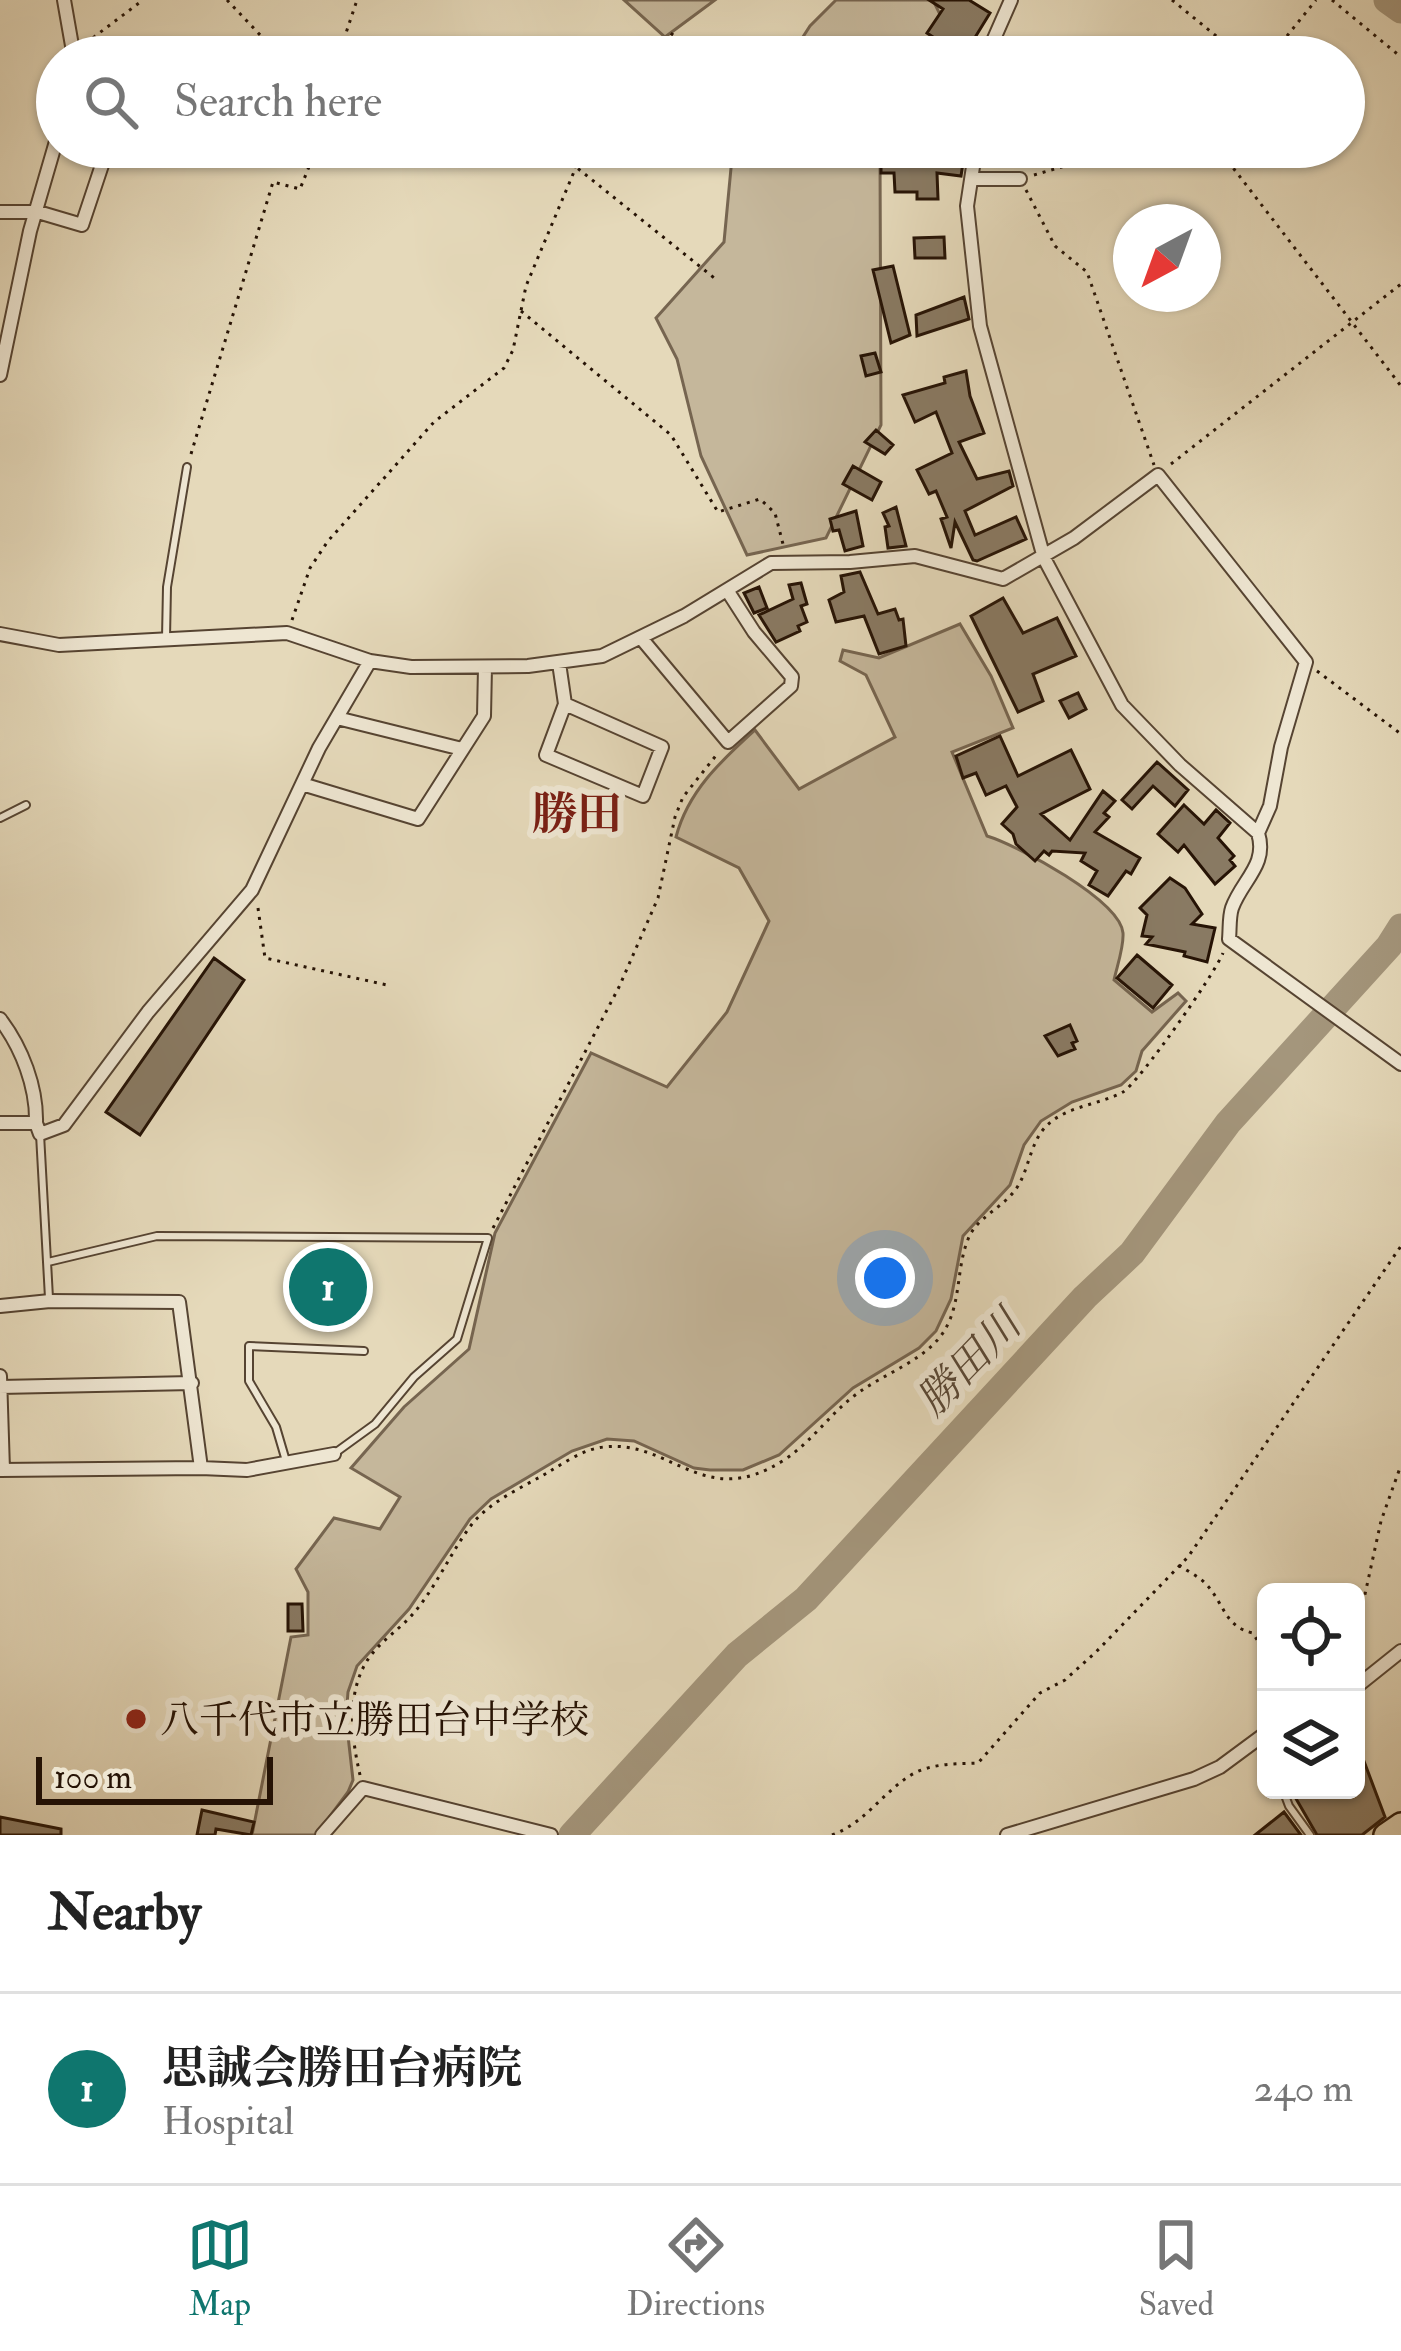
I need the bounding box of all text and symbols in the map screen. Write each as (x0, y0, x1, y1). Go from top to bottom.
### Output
search box (36, 36, 1365, 168)
icon: search (78, 69, 144, 135)
text: Search here (174, 74, 382, 130)
north arrow (1113, 204, 1221, 312)
district label: 勝田 (532, 787, 622, 843)
pin: 1 (289, 1242, 367, 1332)
your location (855, 1248, 915, 1308)
water label: 勝田川 (907, 1297, 1035, 1427)
map controls (1257, 1583, 1365, 1799)
button: locate (1257, 1583, 1365, 1691)
button: layers (1257, 1691, 1365, 1799)
place label: 八千代市立勝田台中学校 (160, 1696, 589, 1745)
marker: 八千代市立勝田台中学校 (123, 1706, 149, 1732)
scale bar (36, 1751, 273, 1804)
text: 100 m (54, 1757, 132, 1798)
text: Nearby (48, 1881, 201, 1945)
text: 思誠会勝田台病院 (162, 2041, 522, 2097)
text: 1 (80, 2064, 94, 2113)
text: 240 m (1254, 2064, 1353, 2113)
text: Hospital (162, 2097, 294, 2146)
tab: Map (187, 2212, 253, 2325)
tab: Directions (627, 2212, 765, 2325)
tab: Saved (1139, 2212, 1214, 2325)

